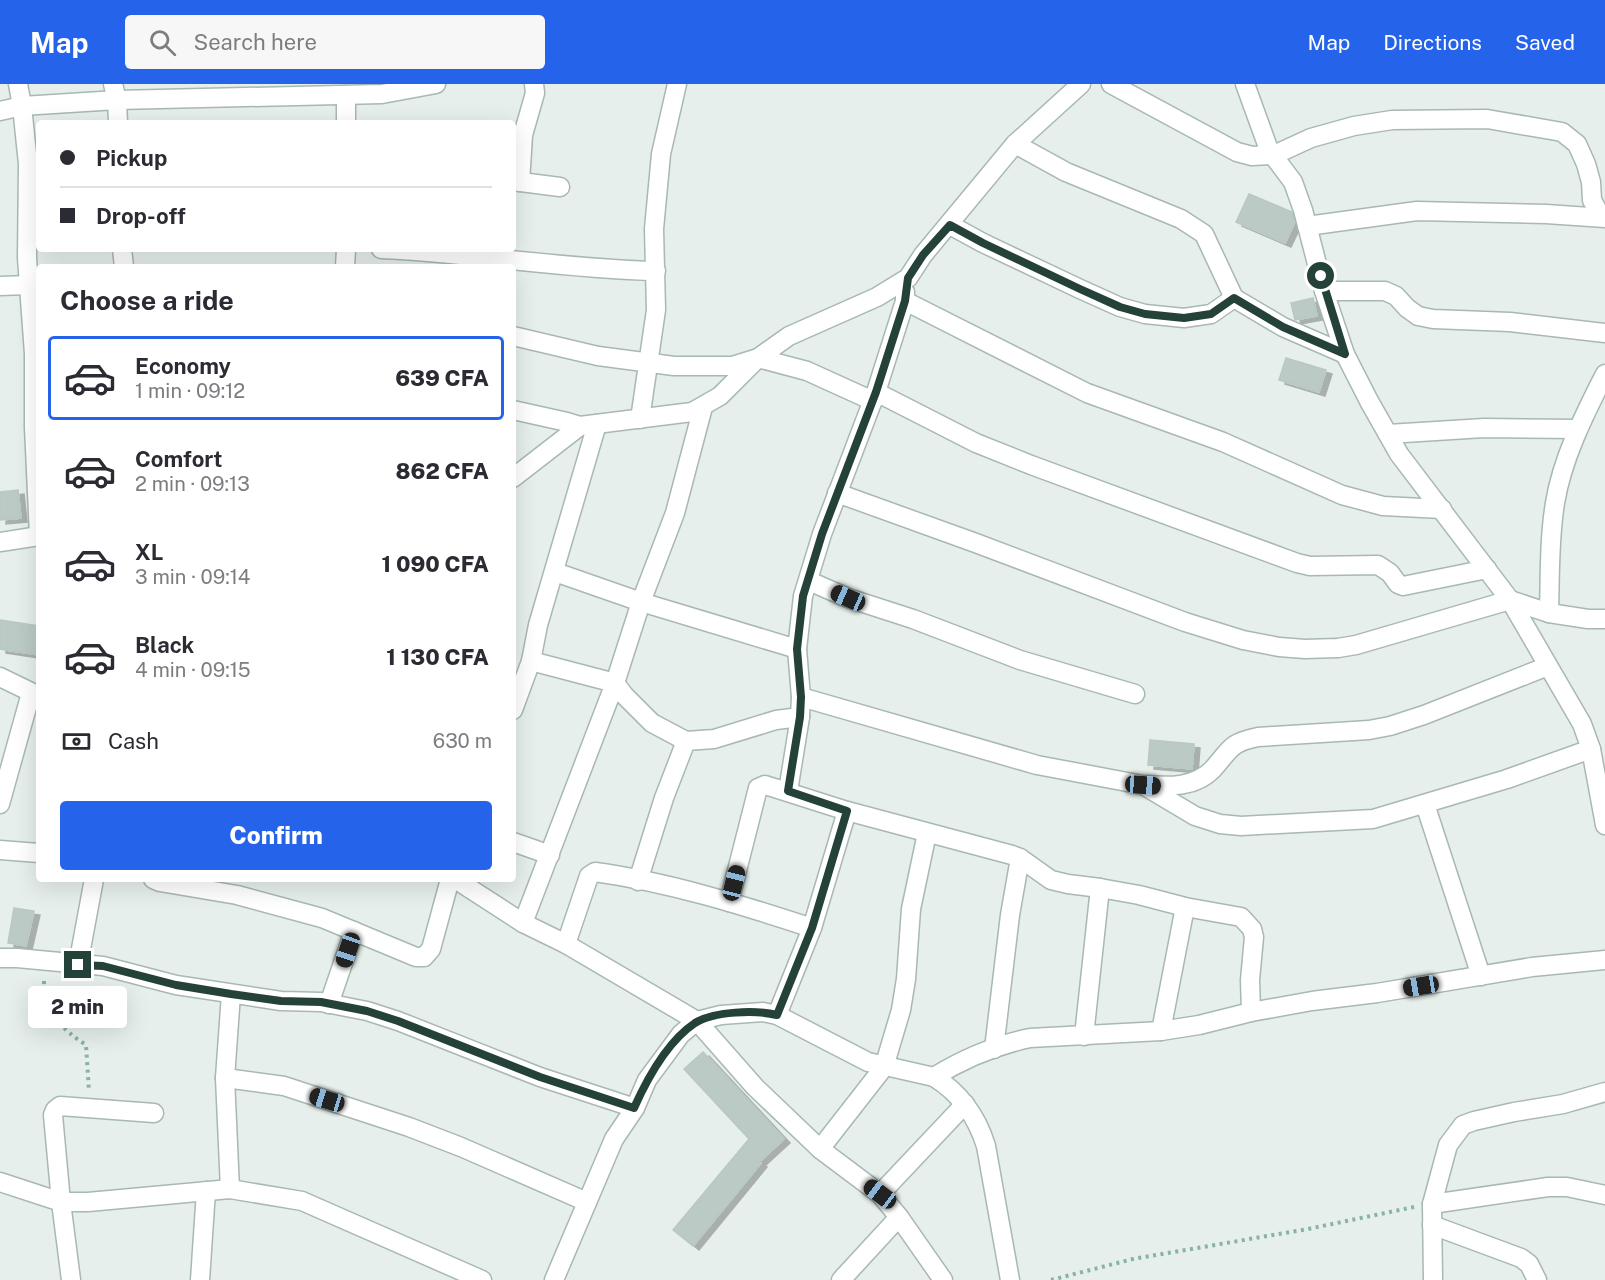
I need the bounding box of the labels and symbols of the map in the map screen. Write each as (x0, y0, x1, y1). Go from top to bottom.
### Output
route start (1307, 262, 1334, 289)
car (828, 582, 868, 614)
car (1124, 775, 1162, 795)
car (721, 863, 747, 903)
car (334, 930, 362, 970)
route end (64, 951, 91, 978)
car (1402, 974, 1440, 998)
callout: 2 min (28, 986, 128, 1028)
car (307, 1086, 347, 1114)
car (860, 1176, 900, 1212)

